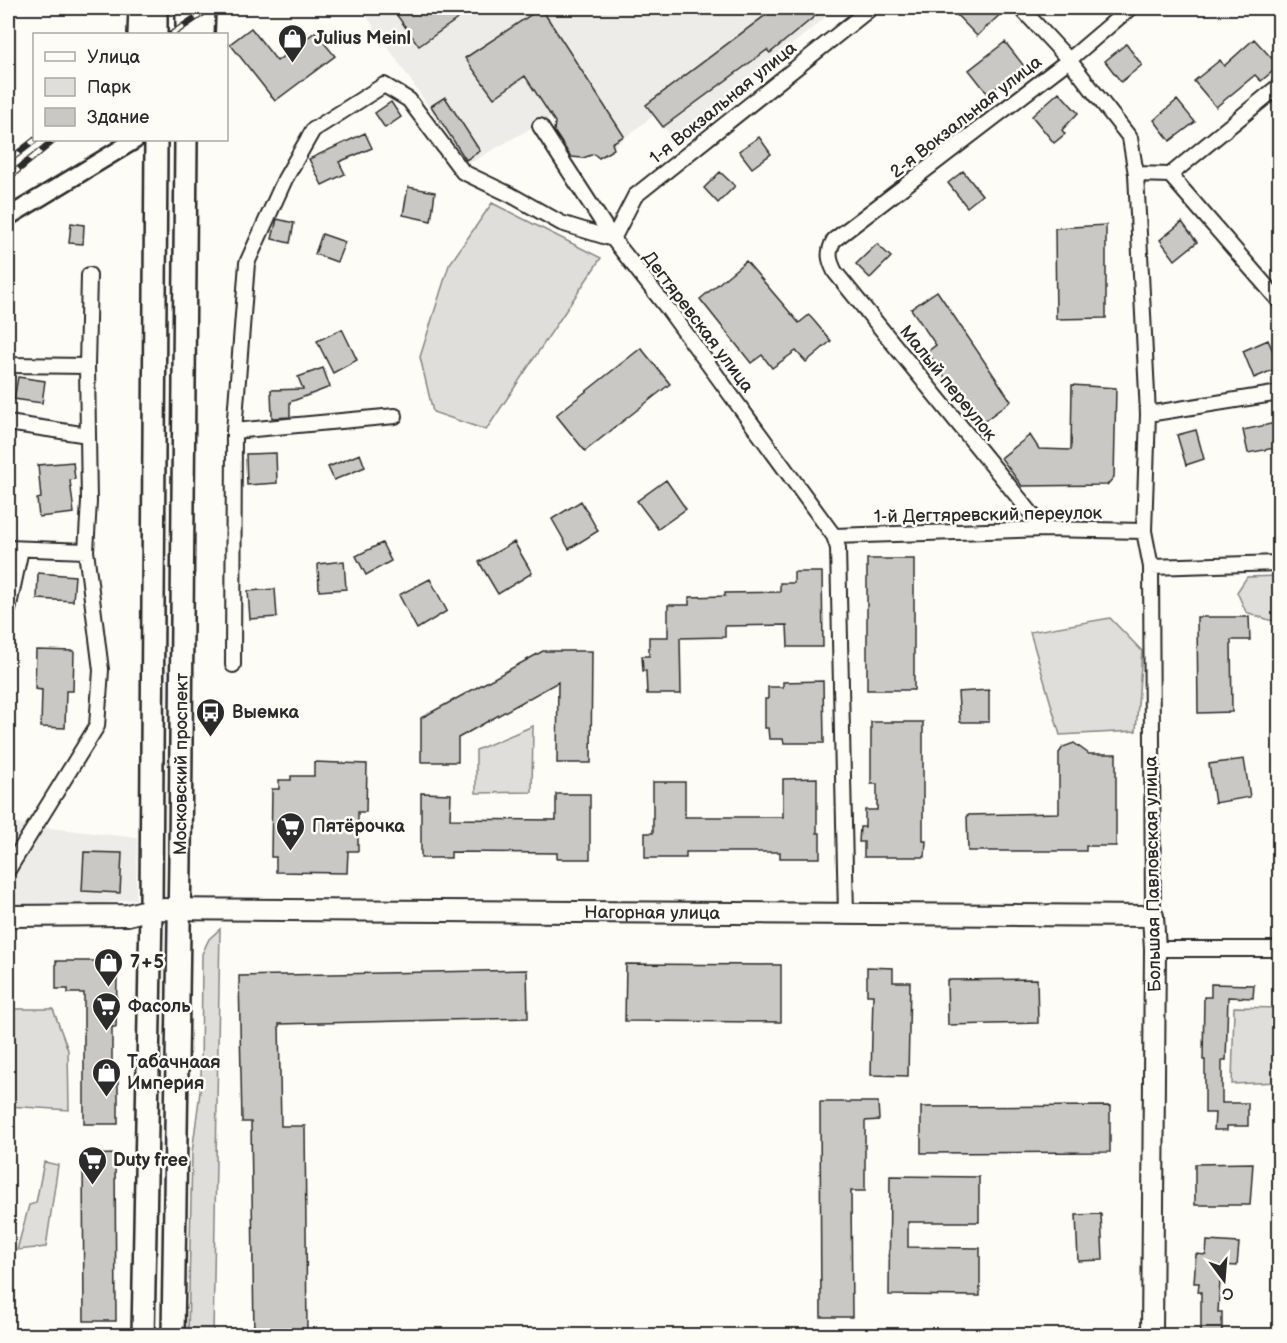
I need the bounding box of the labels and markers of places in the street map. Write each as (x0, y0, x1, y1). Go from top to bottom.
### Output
shop icon: Julius Meinl (277, 22, 309, 64)
place label: Julius Meinl (314, 28, 411, 49)
bus stop icon: Выемка (195, 696, 227, 738)
place label: Выемка (232, 702, 299, 723)
supermarket icon: Пятёрочка (275, 810, 307, 852)
place label: Пятёрочка (312, 816, 405, 837)
shop icon: 7+5 (93, 946, 125, 988)
place label: 7+5 (130, 952, 164, 973)
supermarket icon: Фасоль (91, 990, 123, 1032)
place label: Фасоль (128, 996, 191, 1017)
place label: Табачнаая Империя (127, 1052, 221, 1094)
shop icon: Табачнаая Империя (90, 1056, 122, 1098)
supermarket icon: Duty free (76, 1144, 108, 1186)
place label: Duty free (113, 1150, 188, 1171)

